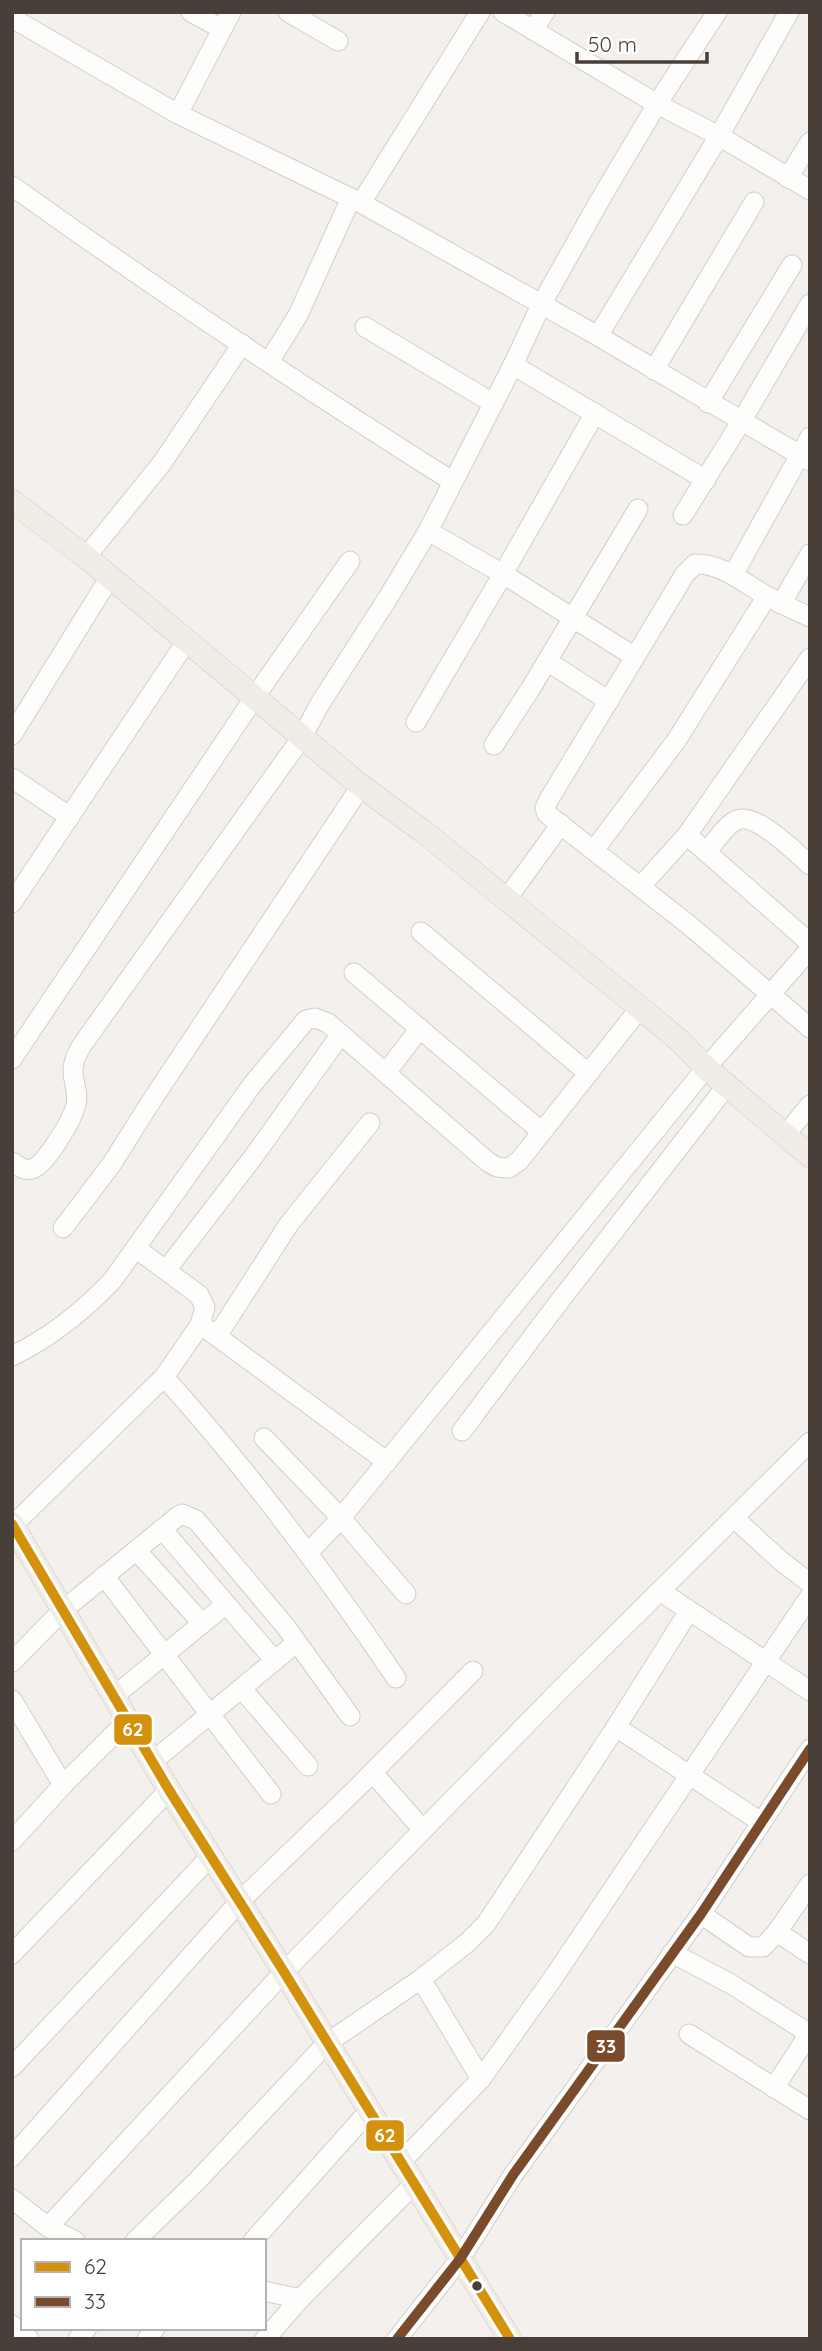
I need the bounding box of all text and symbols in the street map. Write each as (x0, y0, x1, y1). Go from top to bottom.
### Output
scale bar (577, 21, 706, 65)
text: 50 m (588, 31, 637, 57)
line badge: 62 (113, 1713, 153, 1746)
text: 62 (122, 1717, 144, 1741)
line badge: 33 (586, 2029, 626, 2063)
text: 33 (596, 2034, 616, 2058)
line badge: 62 (365, 2119, 405, 2152)
text: 62 (374, 2123, 396, 2147)
legend (21, 2239, 266, 2330)
text: 62 (84, 2253, 107, 2279)
unlabelled marker (470, 2279, 484, 2293)
text: 33 (84, 2288, 106, 2314)

